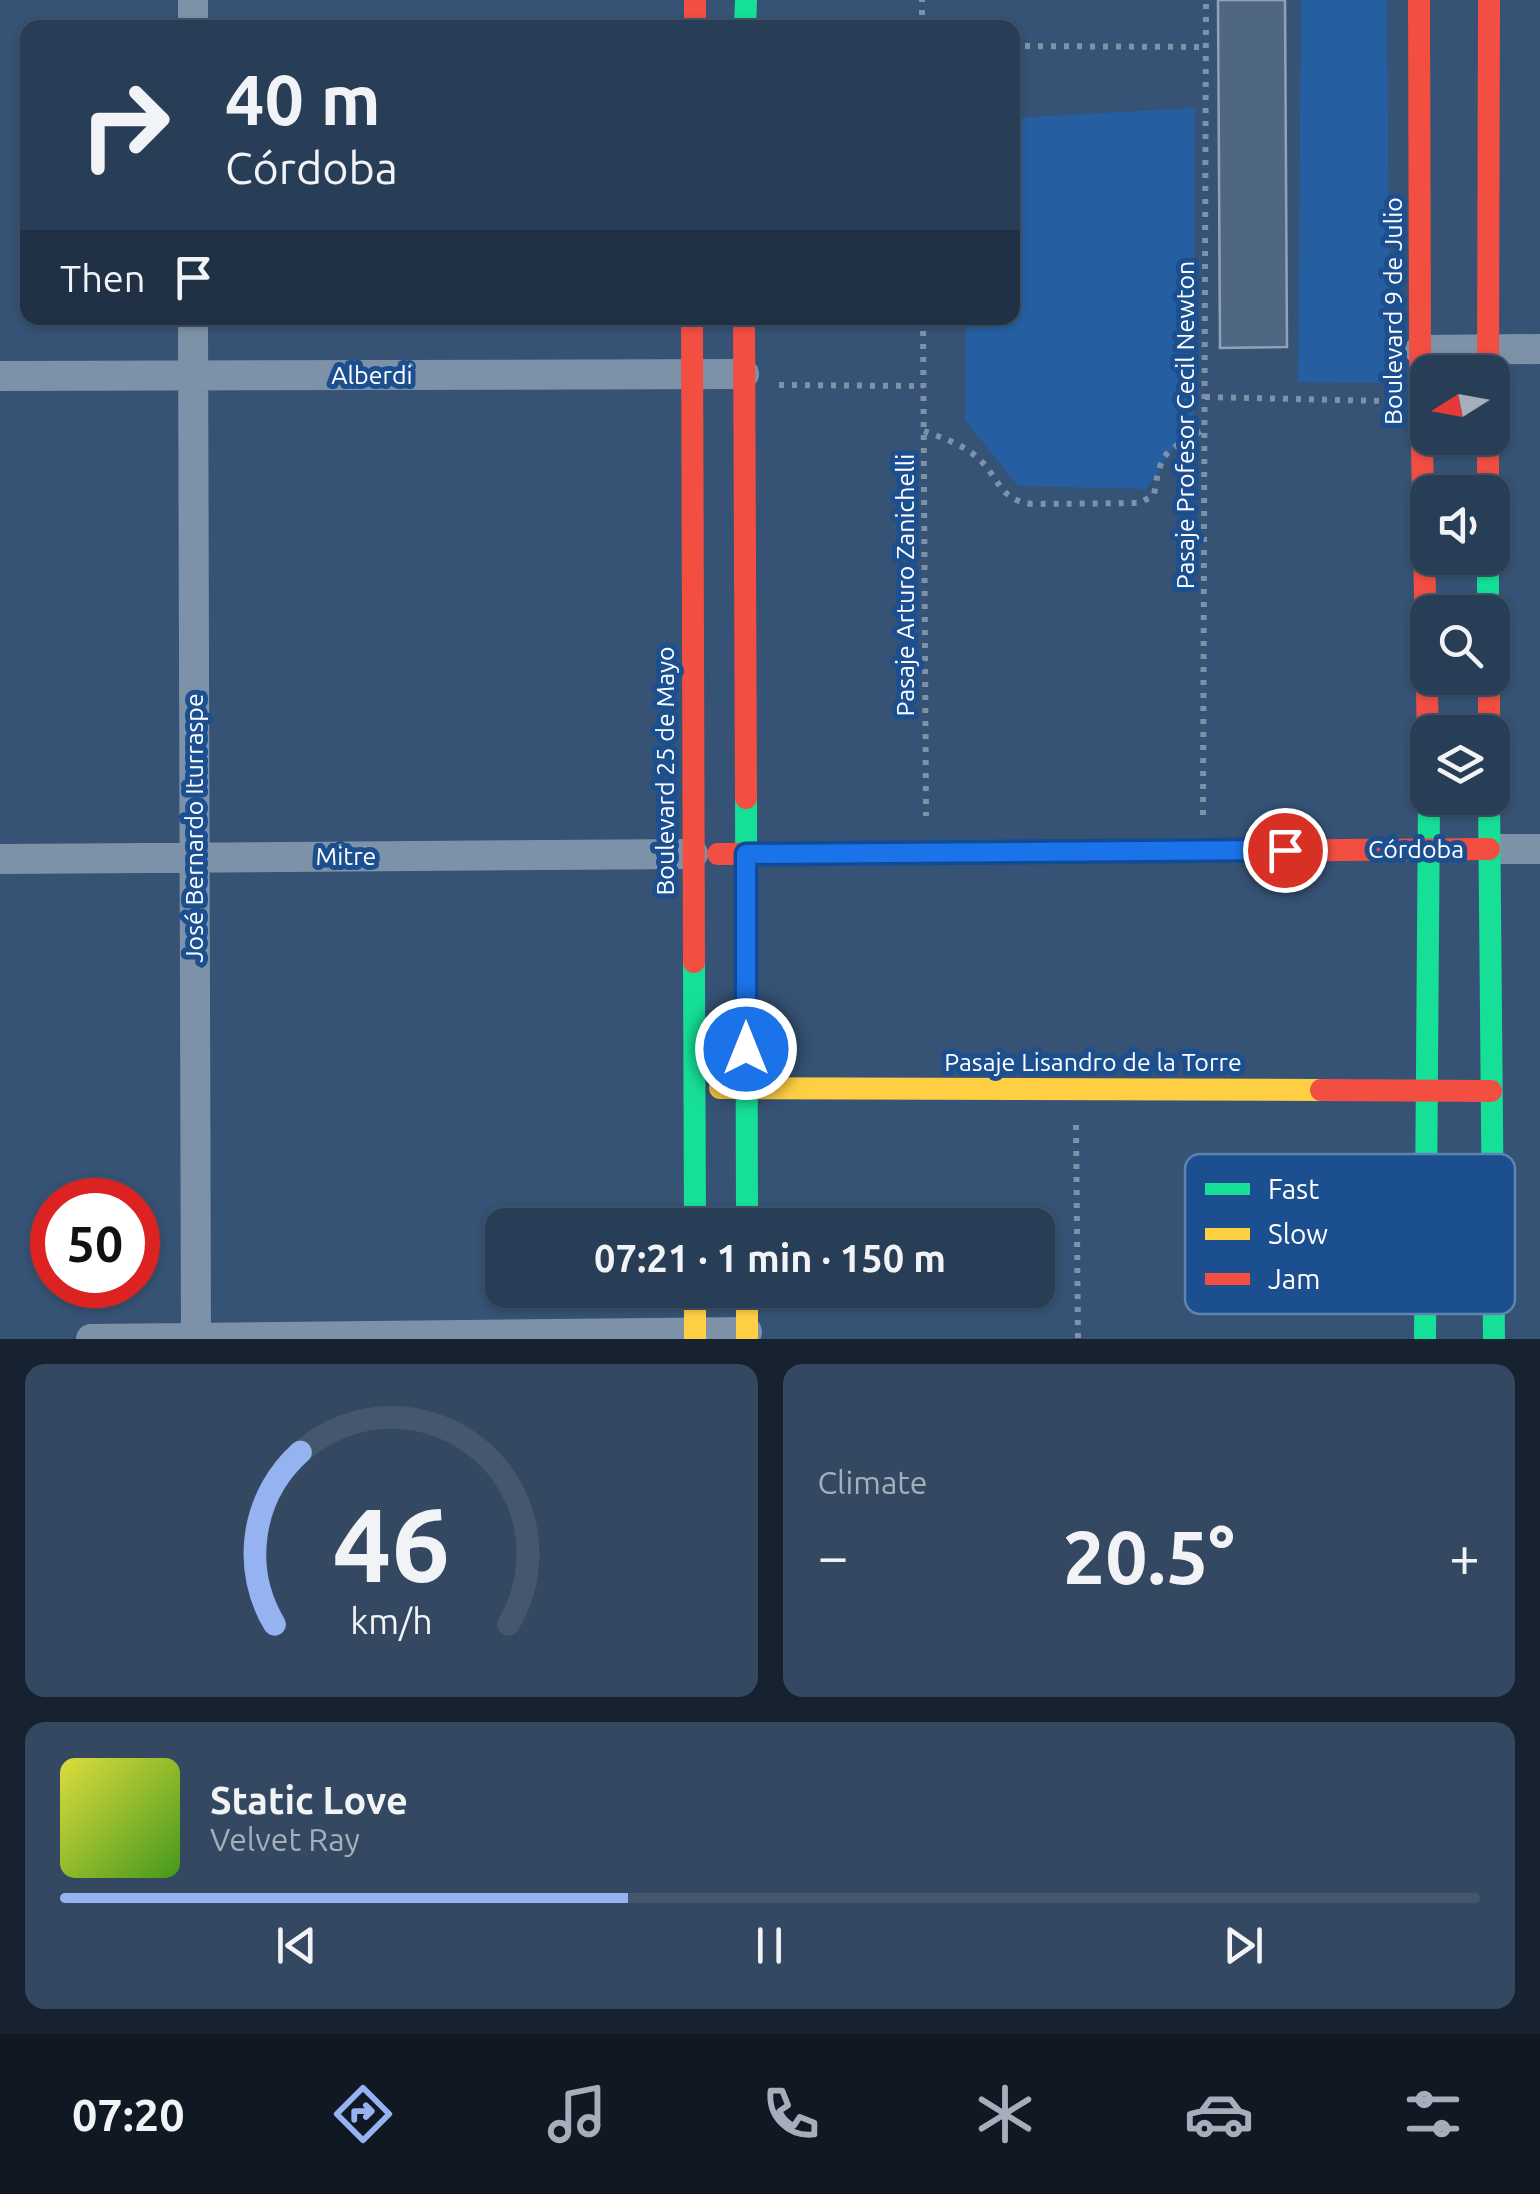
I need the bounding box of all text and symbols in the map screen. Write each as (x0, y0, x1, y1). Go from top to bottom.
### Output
icon: right (60, 60, 190, 190)
text: 40 m (225, 60, 381, 138)
text: Córdoba (225, 142, 398, 193)
street label: Boulevard 9 de Julio (1379, 197, 1407, 425)
icon: arrive (166, 250, 221, 305)
text: Then (60, 257, 146, 299)
street label: Pasaje Profesor Cecil Newton (1171, 261, 1199, 589)
north arrow (1410, 355, 1510, 455)
map controls (1410, 355, 1510, 815)
street label: Alberdi (331, 361, 413, 389)
street label: Pasaje Arturo Zanichelli (891, 454, 919, 716)
button: sound (1410, 475, 1510, 575)
button: search (1410, 595, 1510, 695)
street label: Boulevard 25 de Mayo (651, 646, 679, 896)
street label: José Bernardo Iturraspe (180, 693, 208, 963)
button: layers (1410, 715, 1510, 815)
pin (1243, 808, 1328, 893)
icon: arrive (1258, 823, 1313, 878)
street label: Córdoba (1368, 835, 1464, 863)
street label: Mitre (316, 842, 376, 870)
position arrow (694, 997, 798, 1101)
street label: Pasaje Lisandro de la Torre (944, 1048, 1242, 1076)
legend (1185, 1154, 1515, 1314)
text: Fast (1268, 1173, 1319, 1204)
speed limit sign: 50 (30, 1178, 160, 1308)
text: Slow (1268, 1218, 1328, 1249)
text: 07:21 · 1 min · 150 m (594, 1237, 946, 1279)
text: Jam (1268, 1263, 1320, 1294)
text: Climate (818, 1464, 928, 1500)
text: 46 (333, 1485, 450, 1602)
text: 20.5° (1063, 1514, 1235, 1598)
text: − (818, 1525, 849, 1586)
text: + (1449, 1525, 1480, 1586)
text: km/h (350, 1601, 433, 1641)
text: Static Love (210, 1779, 408, 1821)
text: Velvet Ray (210, 1821, 360, 1857)
icon: previous (269, 1918, 324, 1973)
icon: pause (742, 1918, 797, 1973)
icon: next (1216, 1918, 1271, 1973)
icon: directions (328, 2079, 398, 2149)
icon: music (542, 2079, 612, 2149)
icon: phone (756, 2079, 826, 2149)
icon: climate (970, 2079, 1040, 2149)
icon: car (1184, 2079, 1254, 2149)
icon: filters (1398, 2079, 1468, 2149)
text: 07:20 (72, 2089, 185, 2140)

